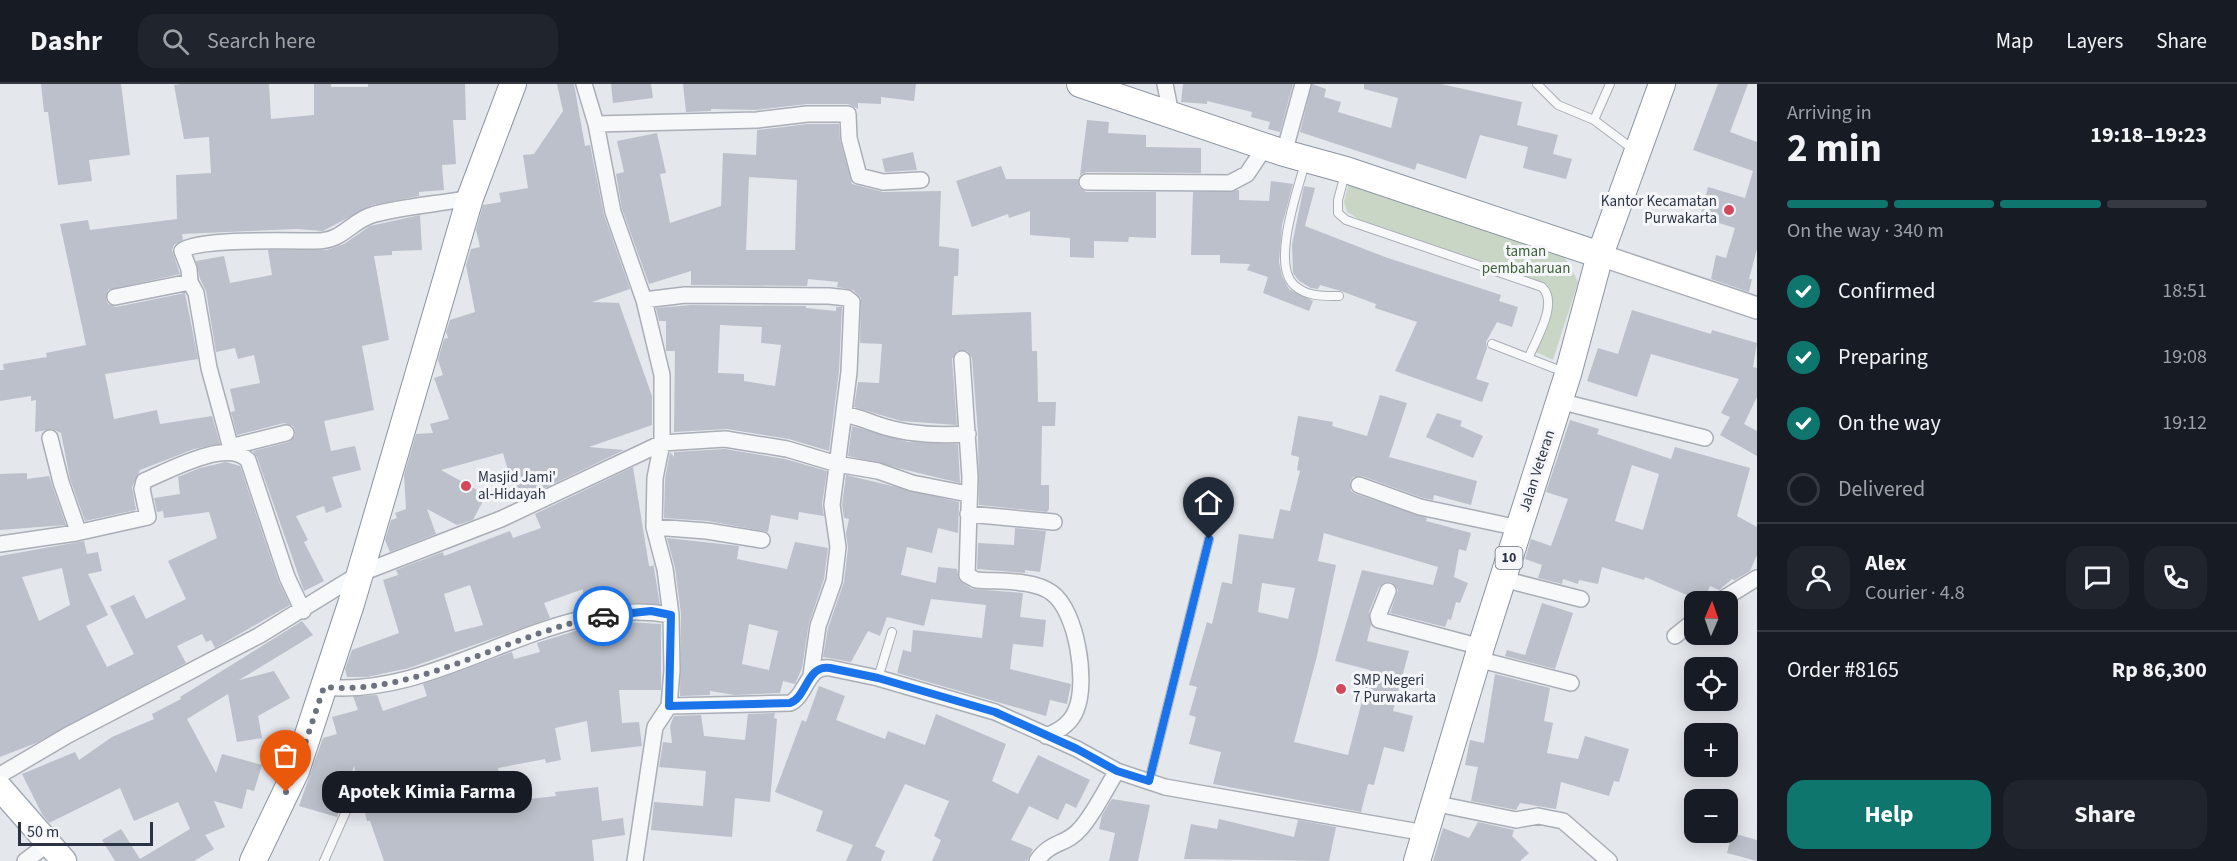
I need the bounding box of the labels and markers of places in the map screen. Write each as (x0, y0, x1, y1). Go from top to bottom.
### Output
place label: Kantor Kecamatan Purwakarta (1601, 191, 1717, 229)
marker: Kantor Kecamatan Purwakarta (1722, 203, 1736, 217)
place label: Masjid Jami' al-Hidayah (478, 467, 556, 505)
pin (1183, 477, 1234, 539)
marker: Masjid Jami' al-Hidayah (459, 479, 473, 493)
place label: SMP Negeri 7 Purwakarta (1353, 670, 1436, 708)
marker: SMP Negeri 7 Purwakarta (1334, 682, 1348, 696)
pin (260, 730, 311, 792)
callout: Apotek Kimia Farma (322, 771, 532, 813)

